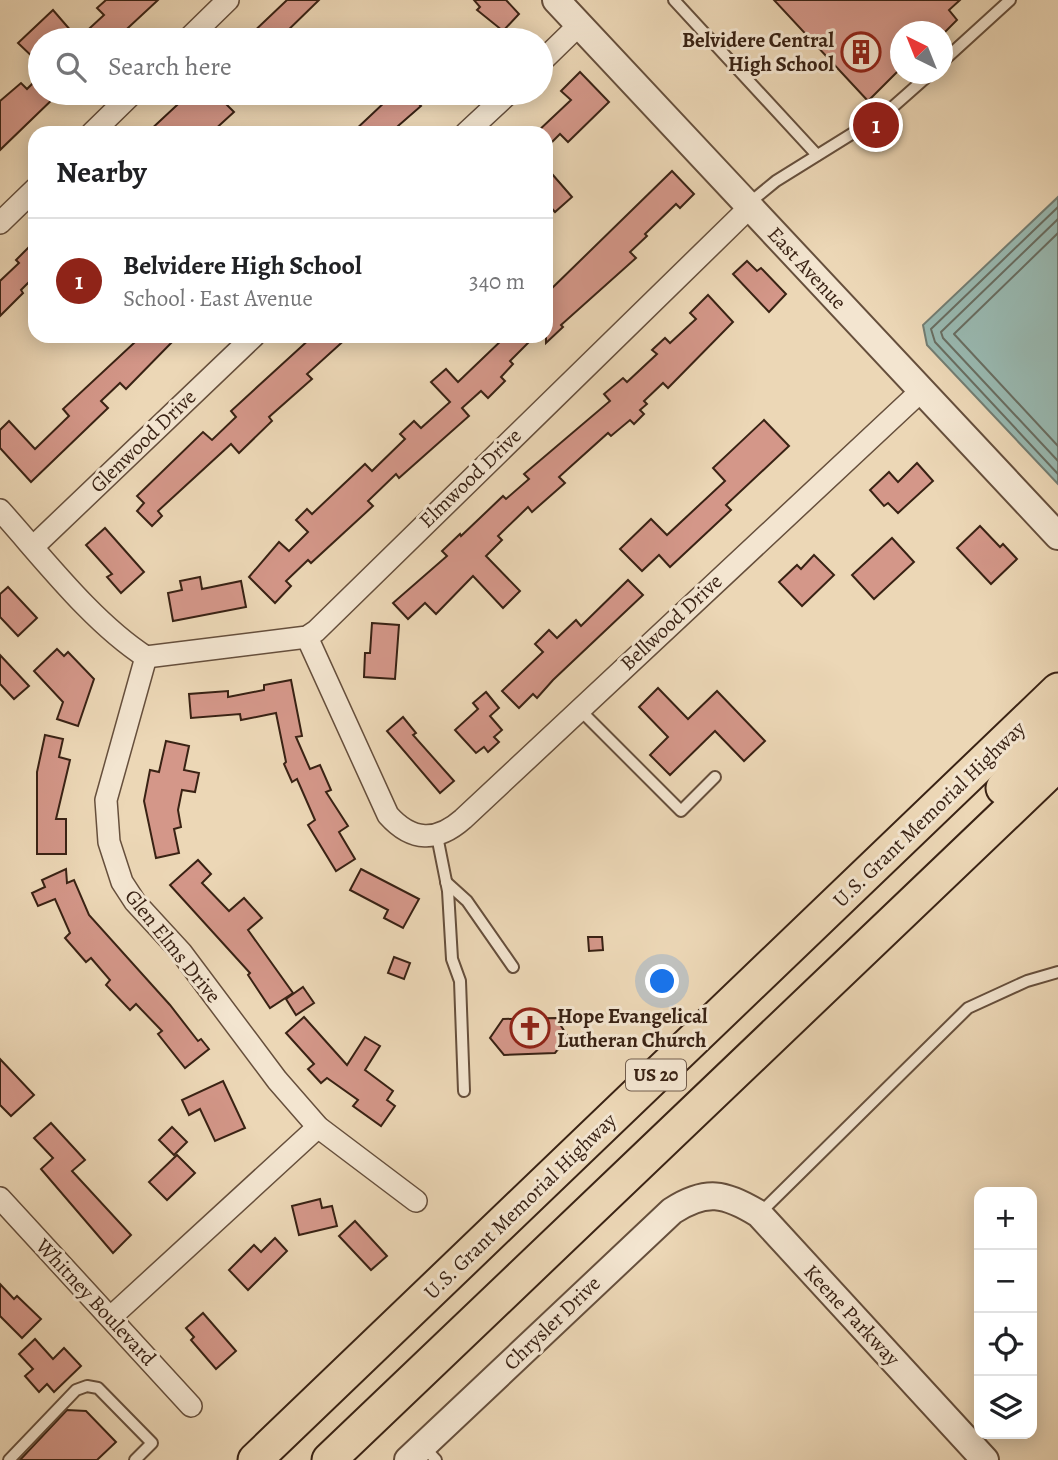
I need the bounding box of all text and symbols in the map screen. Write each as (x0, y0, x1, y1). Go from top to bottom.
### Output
north arrow (890, 21, 953, 84)
place label: Belvidere Central High School (682, 26, 834, 78)
search box (28, 28, 553, 105)
building icon: Belvidere Central High School (840, 31, 882, 73)
icon: search (52, 48, 90, 86)
text: Search here (108, 49, 232, 84)
pin: 1 (853, 99, 899, 151)
text: Nearby (56, 152, 147, 192)
street label: East Avenue (761, 220, 853, 316)
text: Belvidere High School (123, 248, 362, 283)
text: 1 (75, 266, 83, 297)
text: 340 m (469, 266, 525, 297)
text: School · East Avenue (123, 283, 313, 314)
street label: Glenwood Drive (84, 383, 202, 499)
street label: Elmwood Drive (413, 422, 527, 534)
street label: Bellwood Drive (614, 567, 728, 677)
street label: U.S. Grant Memorial Highway (827, 714, 1032, 913)
street label: Glen Elms Drive (118, 883, 228, 1009)
your location (645, 964, 679, 998)
place label: Hope Evangelical Lutheran Church (557, 1002, 708, 1054)
church icon: Hope Evangelical Lutheran Church (509, 1007, 551, 1049)
road number: US 20 (626, 1060, 686, 1091)
street label: U.S. Grant Memorial Highway (418, 1106, 623, 1305)
map controls (974, 1187, 1037, 1439)
button: + (974, 1187, 1037, 1250)
street label: Whitney Boulevard (29, 1232, 163, 1372)
button: − (974, 1250, 1037, 1313)
street label: Keene Parkway (798, 1258, 907, 1372)
street label: Chrysler Drive (498, 1270, 606, 1376)
button: locate (974, 1313, 1037, 1376)
button: layers (974, 1376, 1037, 1439)

